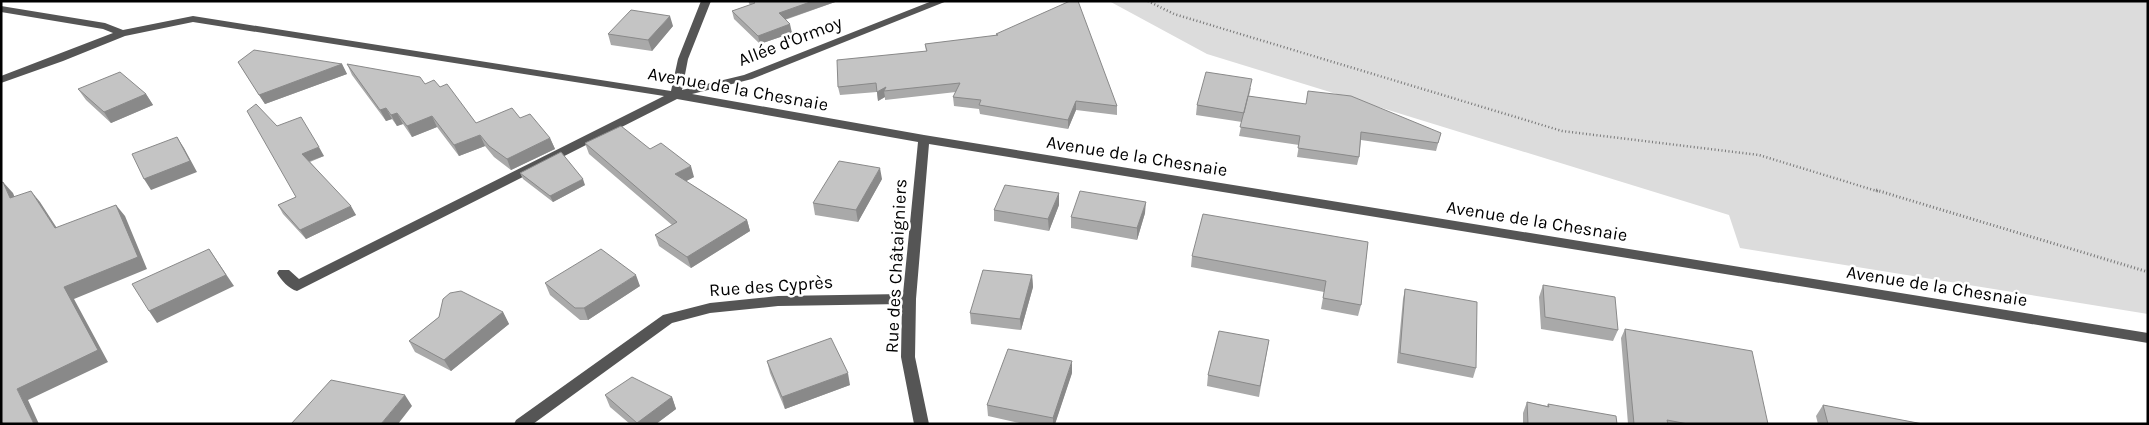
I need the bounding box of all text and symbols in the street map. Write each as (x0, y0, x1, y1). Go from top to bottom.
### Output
street label: Allée d'Ormoy (735, 11, 846, 71)
street label: Avenue de la Chesnaie (646, 62, 830, 116)
street label: Avenue de la Chesnaie (1045, 131, 1229, 181)
street label: Rue des Châtaigniers (880, 178, 912, 354)
street label: Avenue de la Chesnaie (1445, 196, 1629, 246)
street label: Avenue de la Chesnaie (1845, 261, 2029, 311)
street label: Rue des Cyprès (708, 271, 834, 301)

